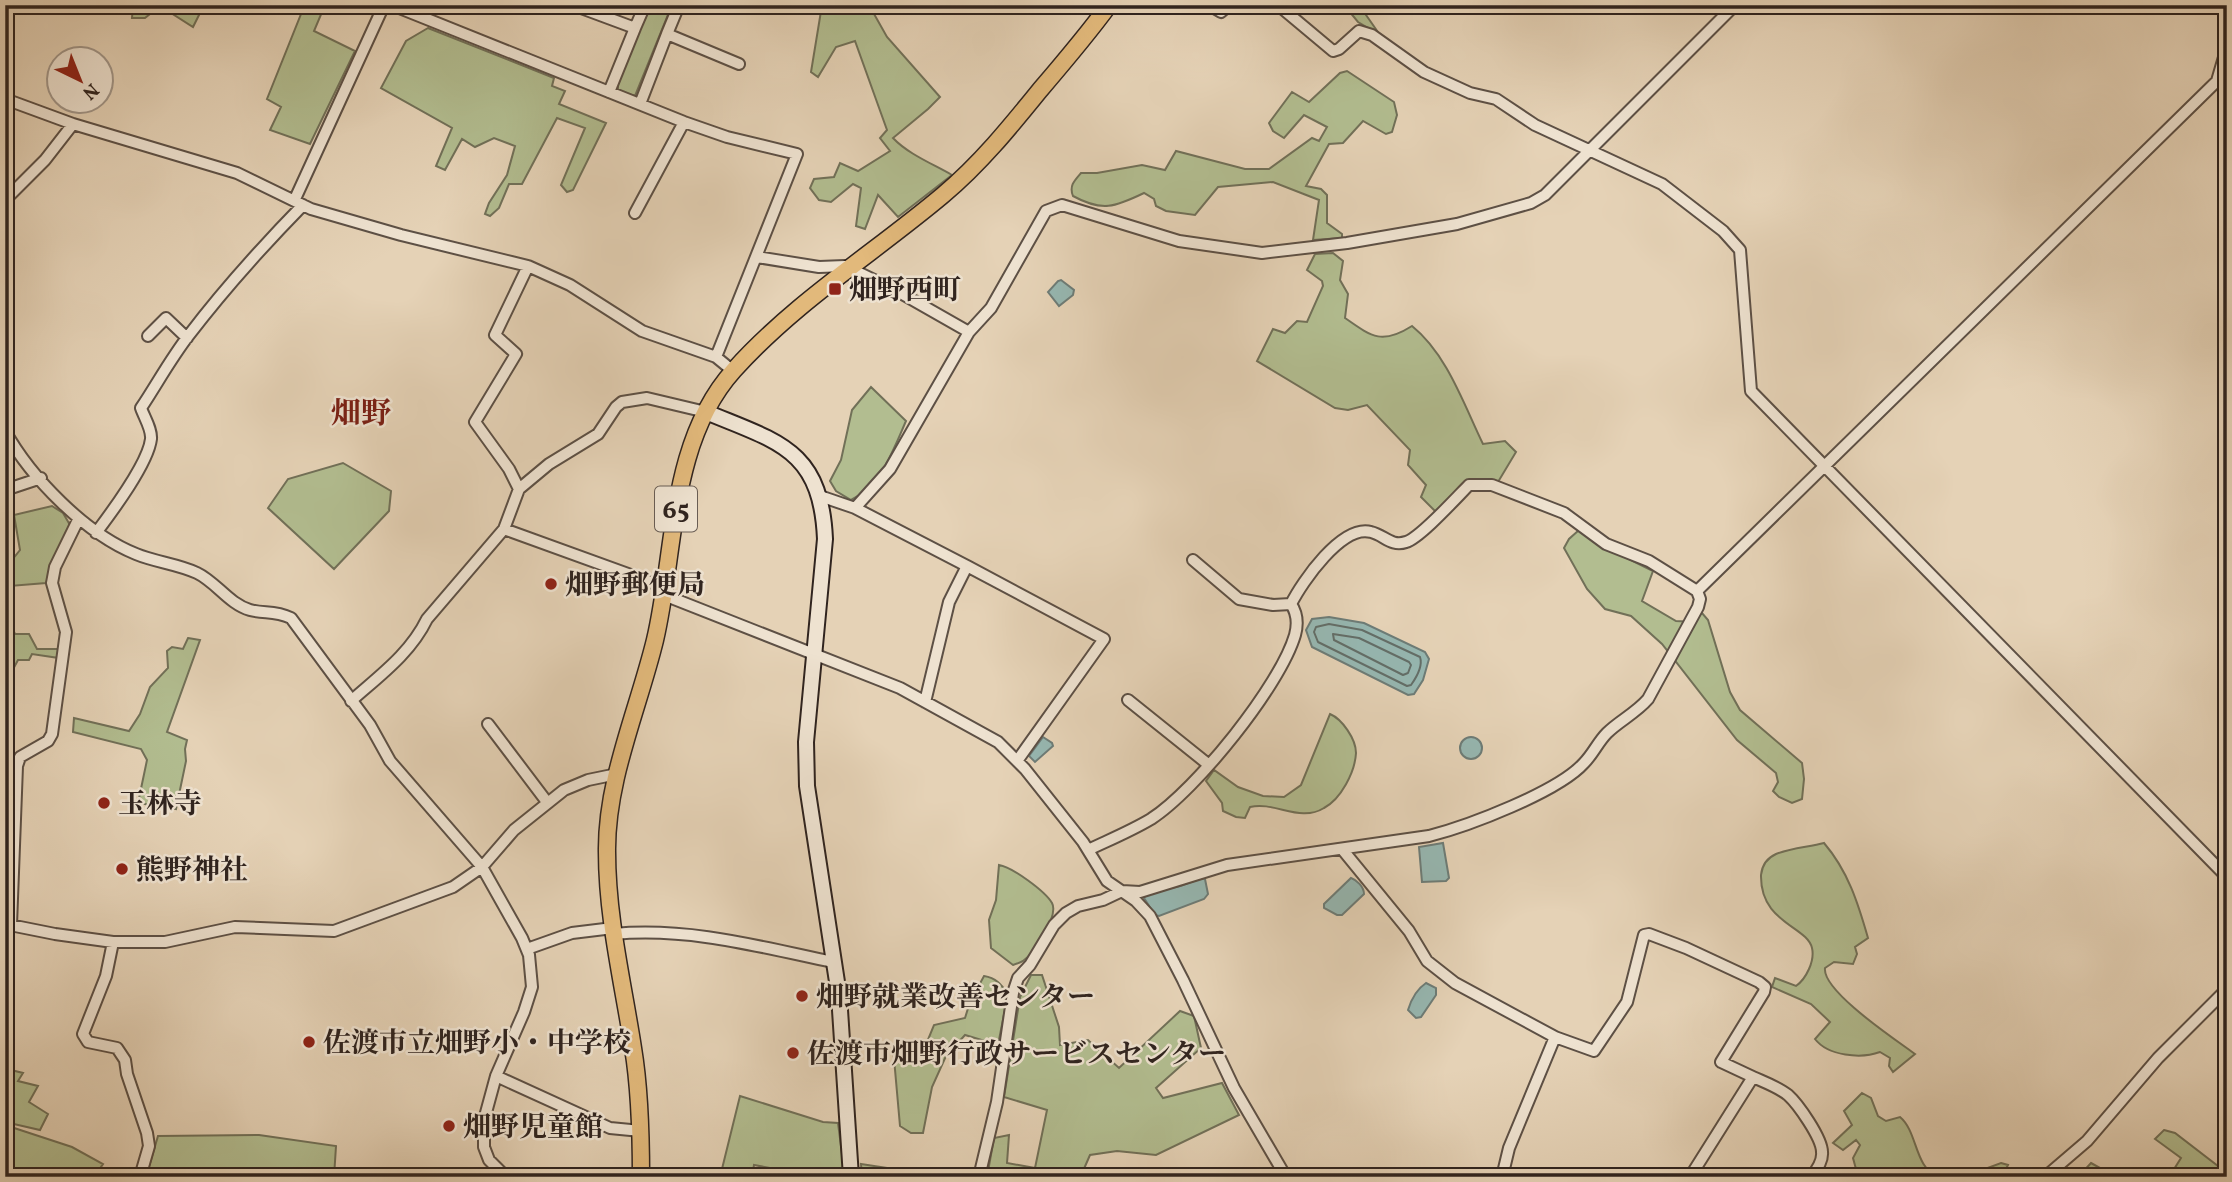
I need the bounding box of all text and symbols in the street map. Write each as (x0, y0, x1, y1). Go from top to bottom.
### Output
north arrow (46, 46, 116, 116)
text: N (76, 77, 104, 105)
place label: 畑野西町 (849, 272, 961, 311)
marker: 畑野西町 (827, 281, 843, 297)
district label: 畑野 (331, 394, 391, 436)
road number: 65 (655, 486, 697, 531)
place label: 畑野郵便局 (565, 567, 705, 606)
marker: 畑野郵便局 (543, 576, 559, 592)
place label: 玉林寺 (118, 786, 202, 825)
marker: 玉林寺 (96, 795, 112, 811)
place label: 熊野神社 (136, 852, 248, 891)
marker: 熊野神社 (114, 861, 130, 877)
place label: 畑野就業改善センター (816, 979, 1095, 1018)
marker: 畑野就業改善センター (794, 988, 810, 1004)
place label: 佐渡市立畑野小・中学校 (323, 1025, 631, 1064)
marker: 佐渡市立畑野小・中学校 (301, 1034, 317, 1050)
place label: 佐渡市畑野行政サービスセンター (807, 1036, 1226, 1075)
marker: 佐渡市畑野行政サービスセンター (785, 1045, 801, 1061)
place label: 畑野児童館 (463, 1109, 603, 1148)
marker: 畑野児童館 (441, 1118, 457, 1134)

